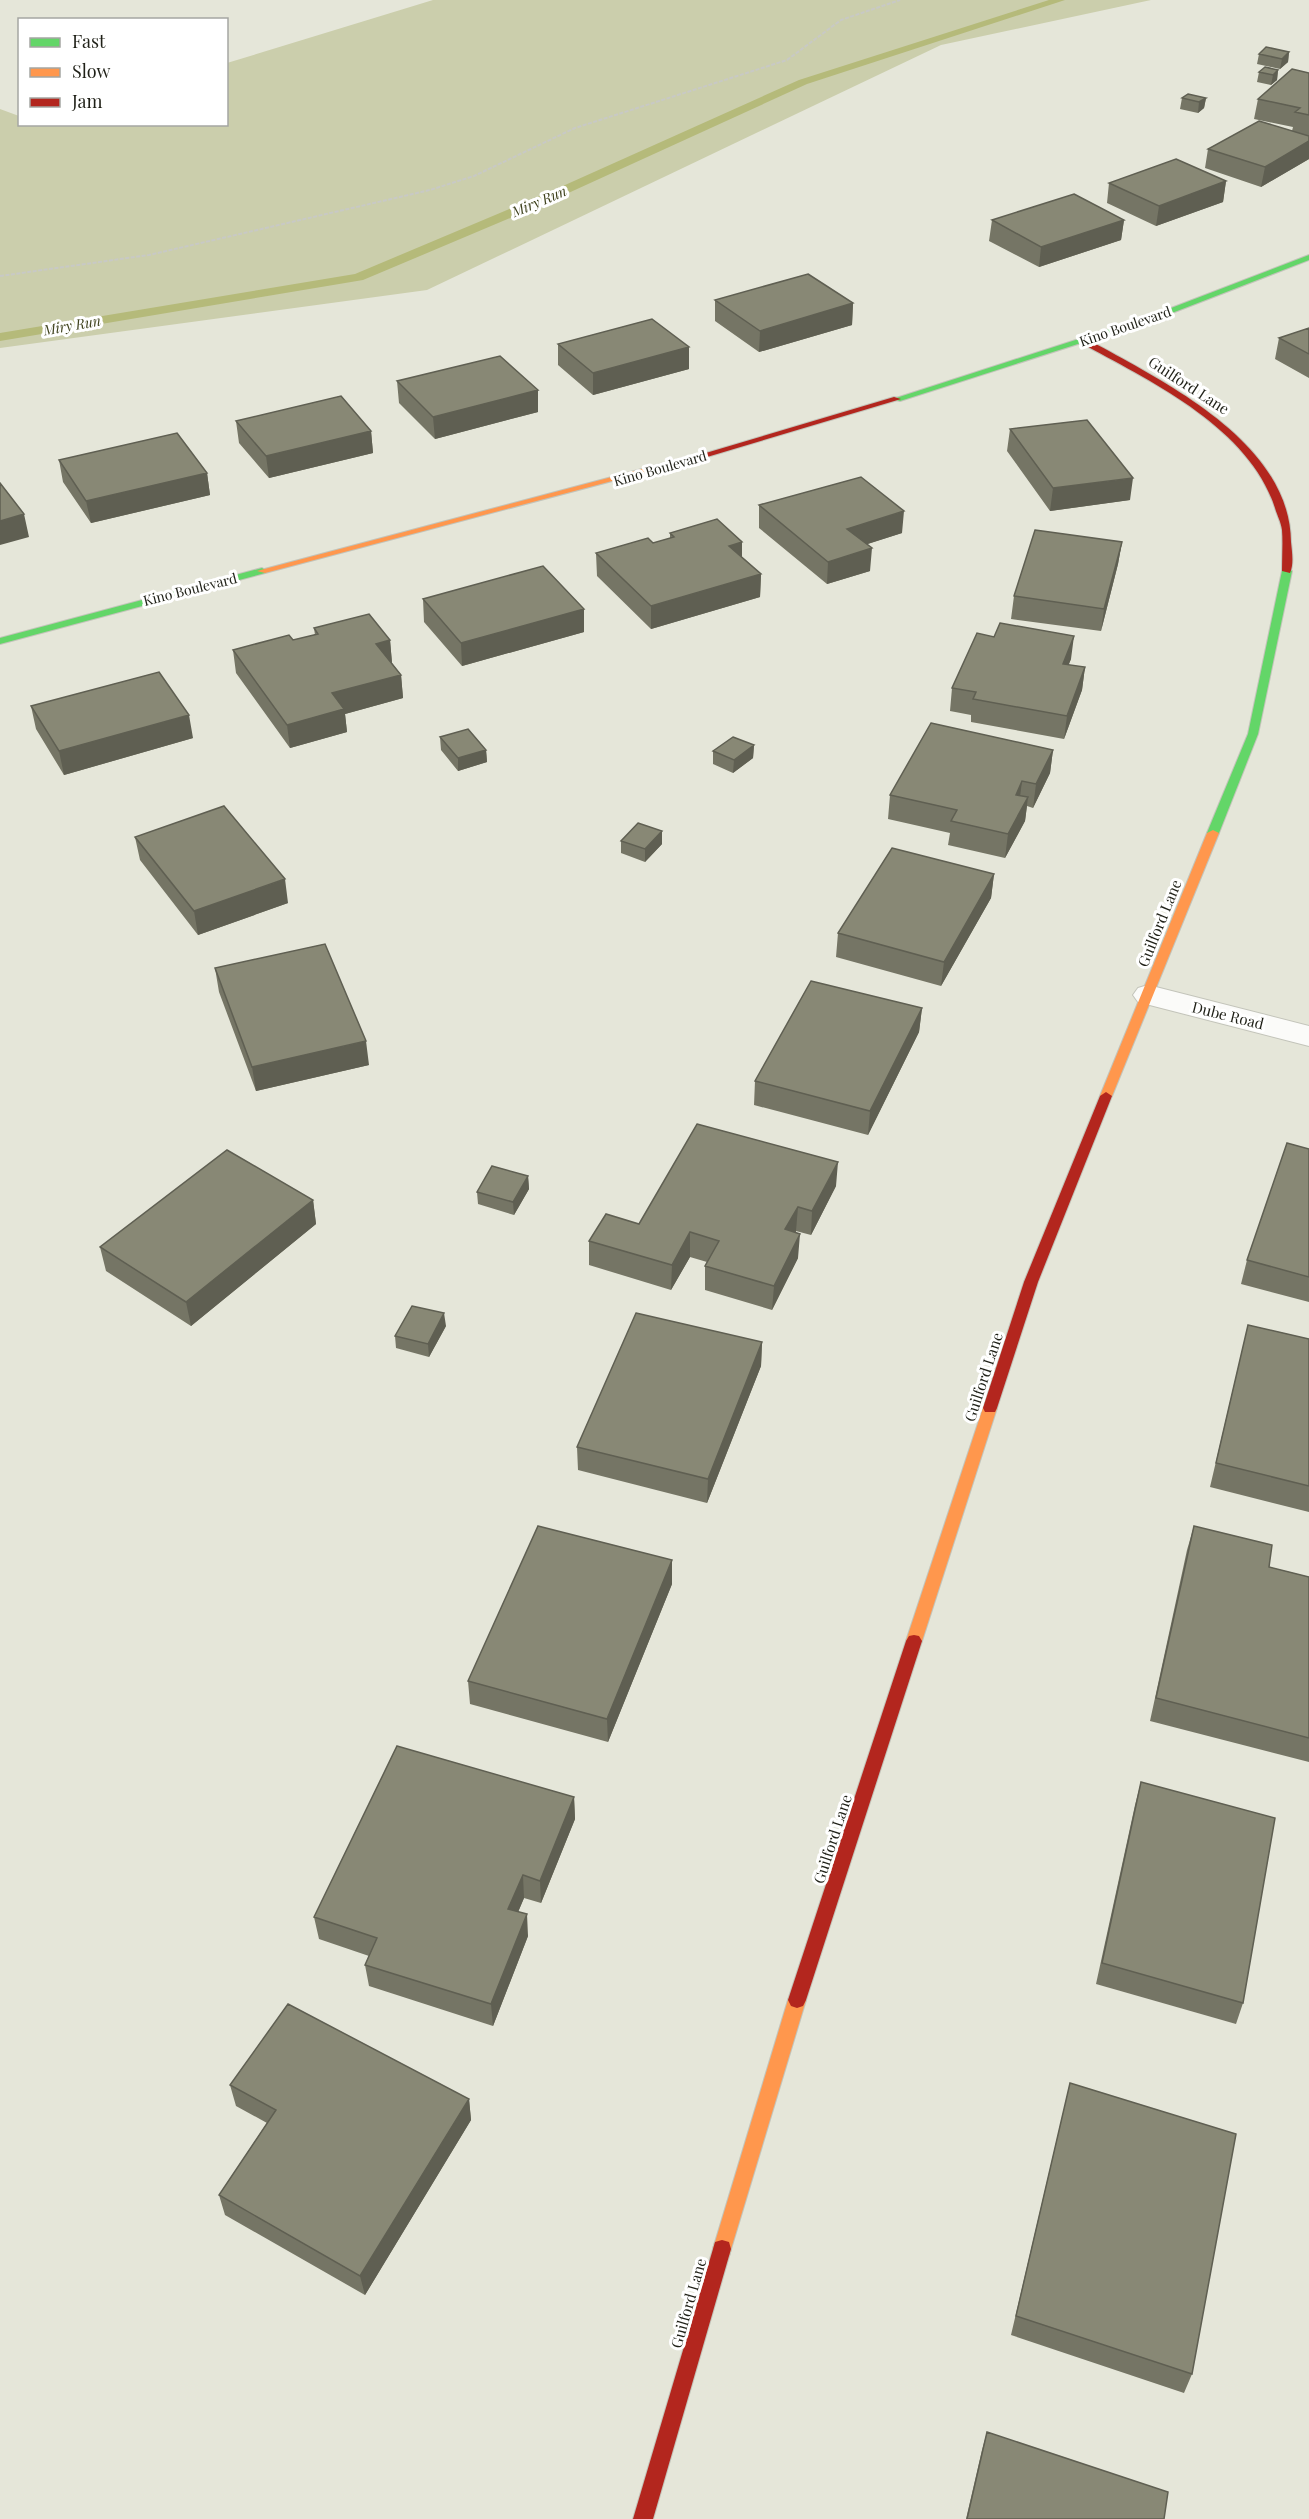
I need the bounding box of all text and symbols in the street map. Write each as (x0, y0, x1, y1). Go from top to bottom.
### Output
legend (18, 18, 228, 126)
text: Fast (72, 29, 106, 53)
text: Slow (72, 59, 110, 83)
text: Jam (71, 89, 102, 113)
water label: Miry Run (508, 181, 569, 221)
street label: Kino Boulevard (1077, 301, 1173, 351)
water label: Miry Run (41, 311, 102, 340)
street label: Guilford Lane (1145, 351, 1233, 419)
street label: Kino Boulevard (611, 446, 709, 490)
street label: Kino Boulevard (141, 568, 239, 610)
street label: Guilford Lane (1132, 876, 1186, 970)
street label: Dube Road (1190, 996, 1266, 1034)
street label: Guilford Lane (959, 1330, 1007, 1424)
street label: Guilford Lane (808, 1792, 856, 1886)
street label: Guilford Lane (666, 2256, 710, 2350)

